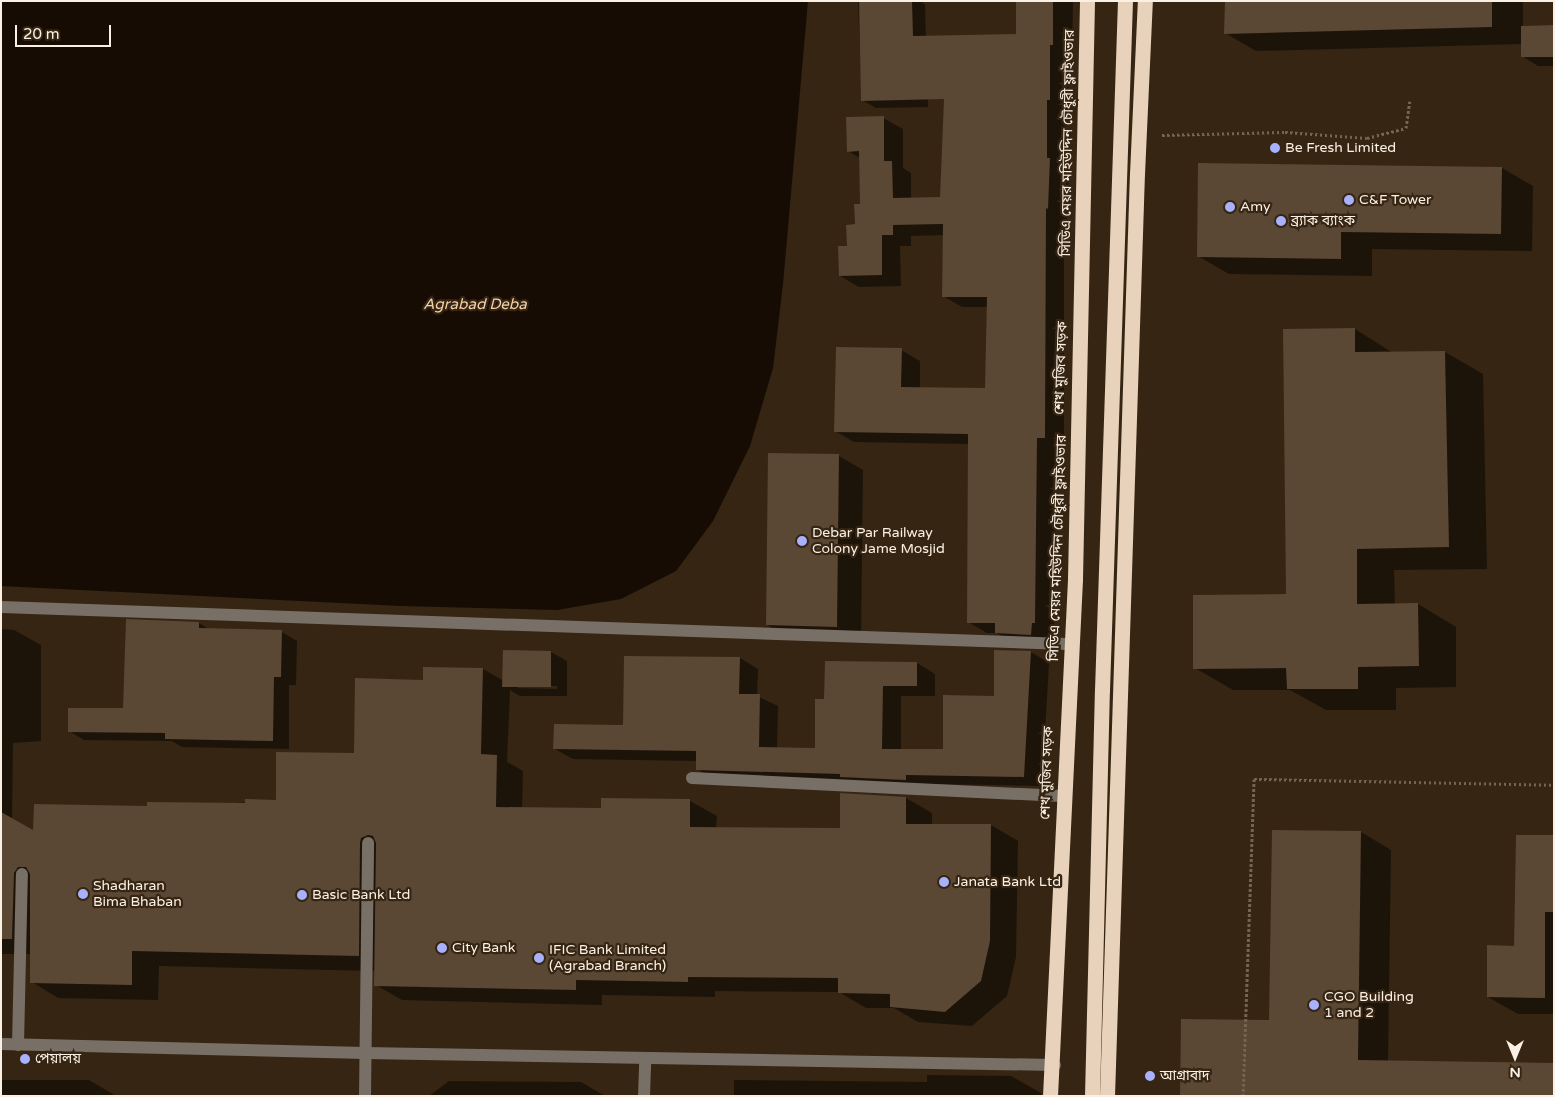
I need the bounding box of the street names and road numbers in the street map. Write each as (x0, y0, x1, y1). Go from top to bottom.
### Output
street label: সিডিএ মেয়র মহিউদ্দিন চৌধুরী ফ্লাইওভার (1058, 29, 1078, 257)
street label: শেখ মুজিব সড়ক (1051, 321, 1071, 415)
street label: সিডিএ মেয়র মহিউদ্দিন চৌধুরী ফ্লাইওভার (1046, 434, 1070, 662)
street label: শেখ মুজিব সড়ক (1037, 726, 1057, 820)

